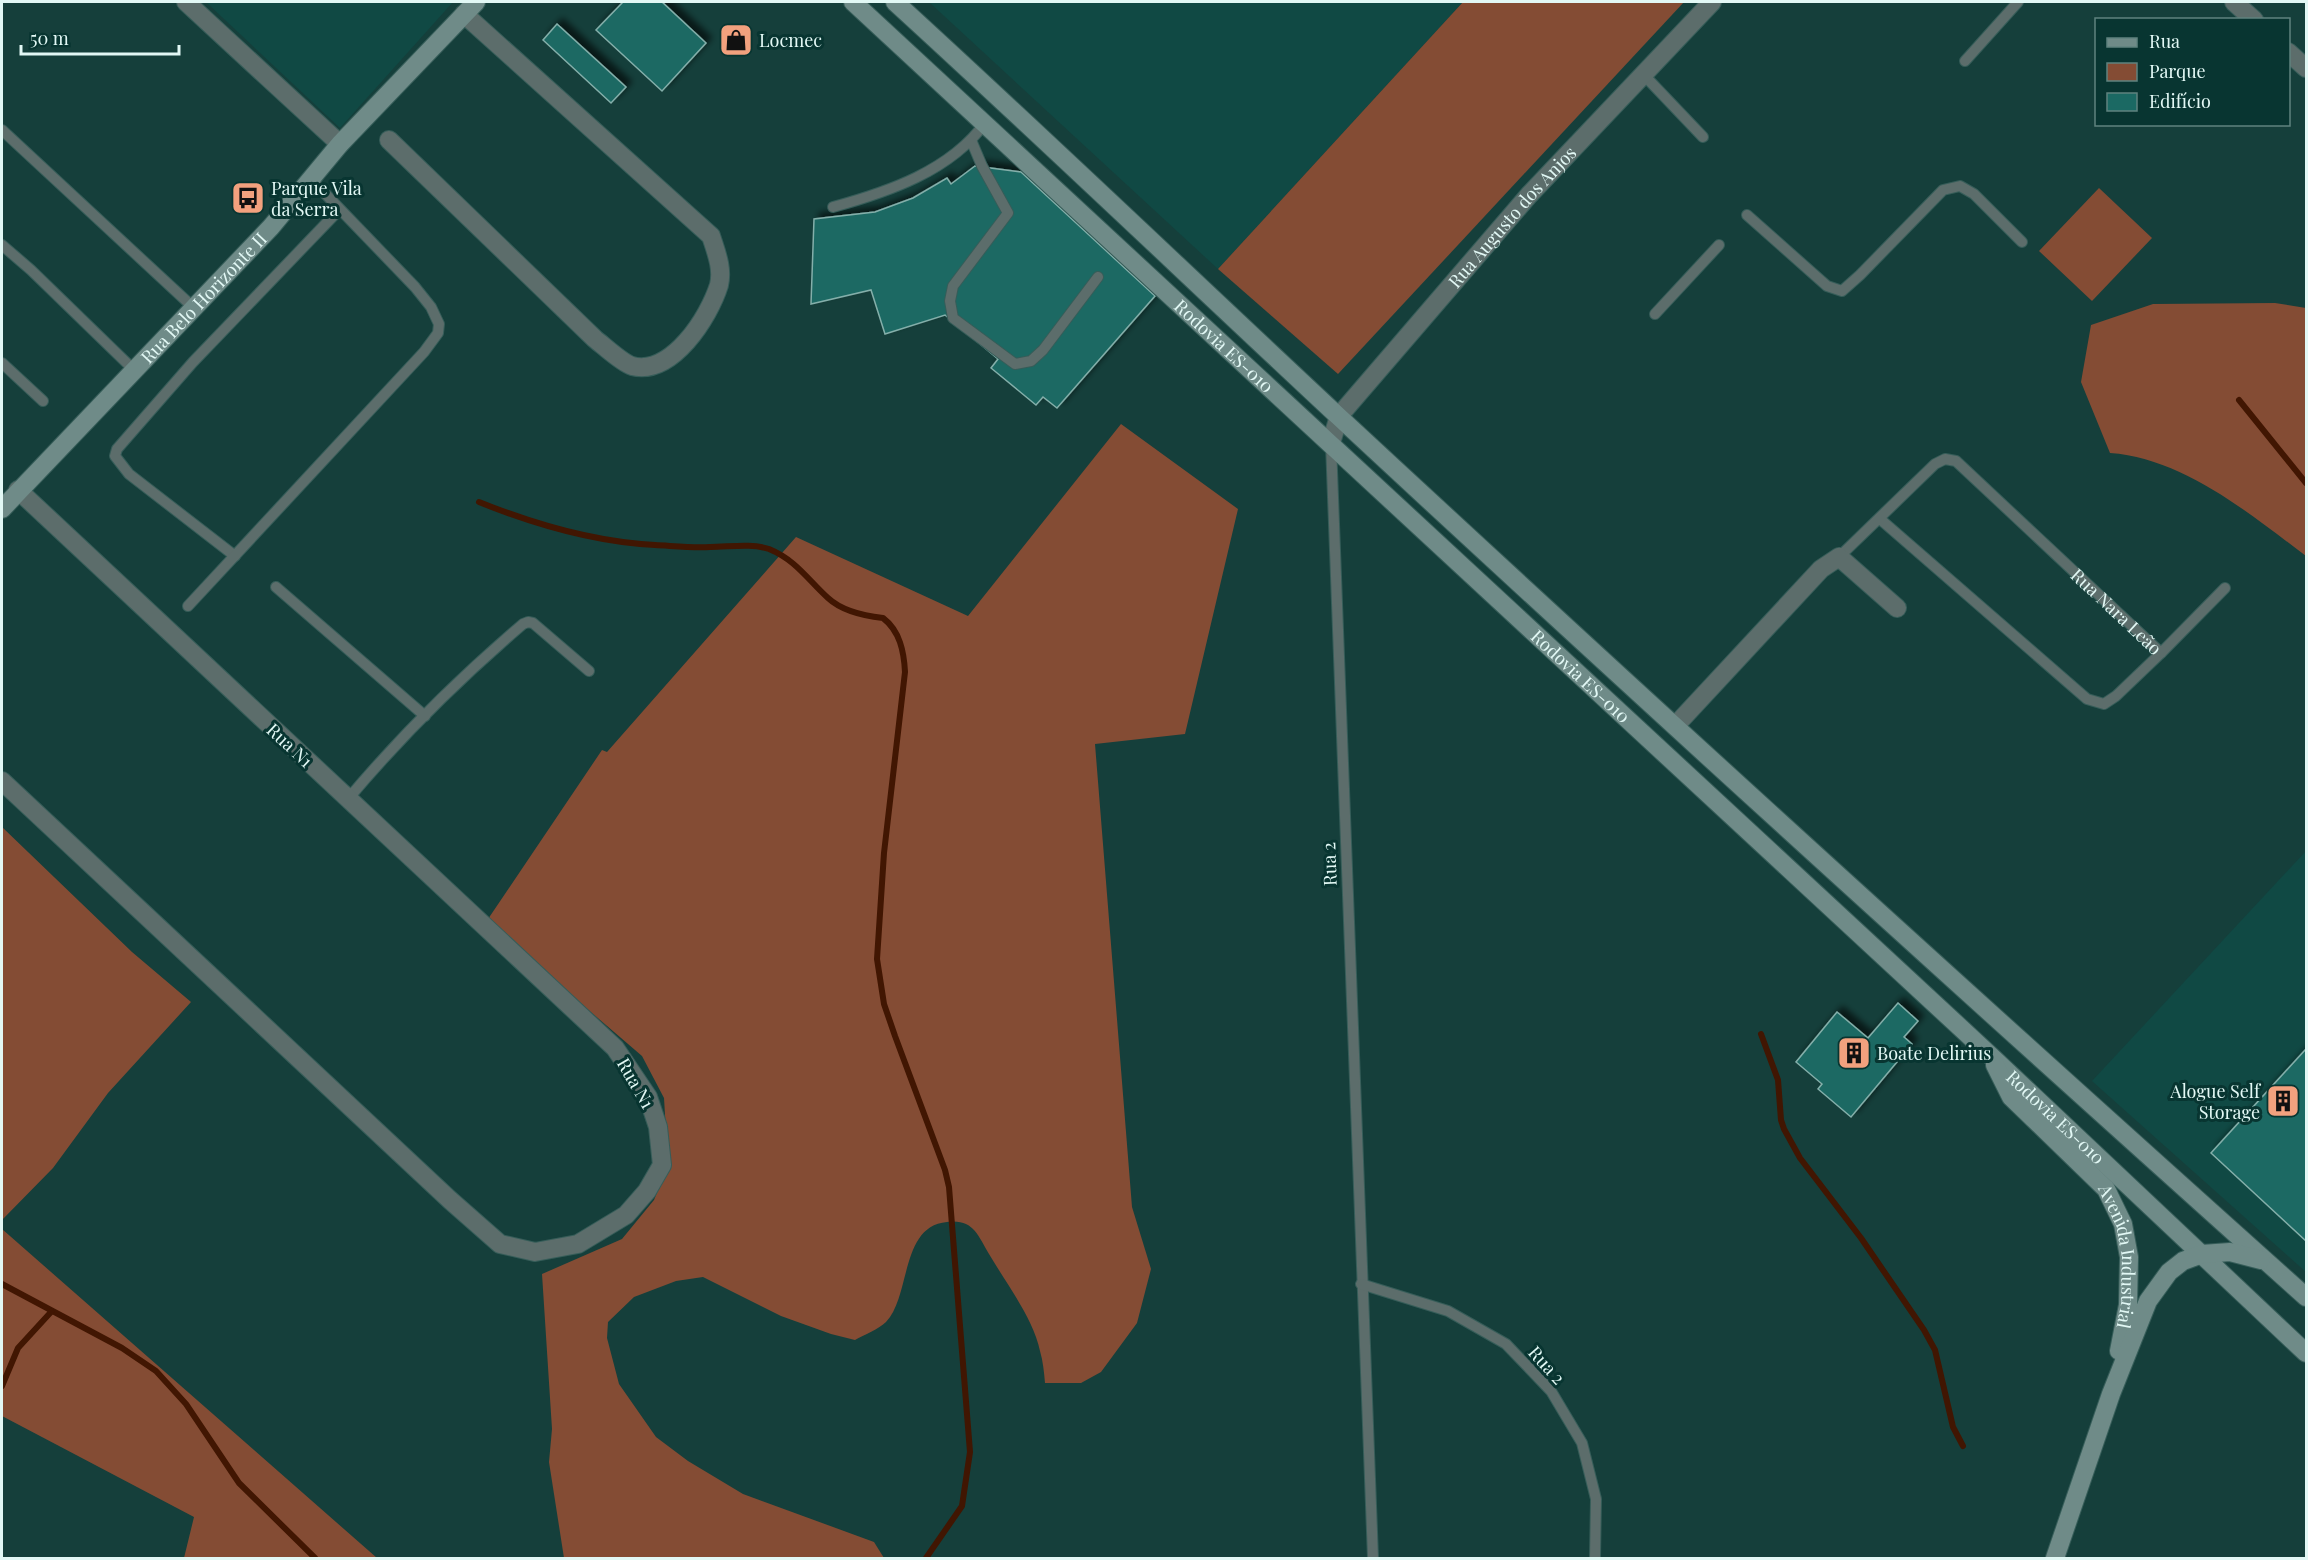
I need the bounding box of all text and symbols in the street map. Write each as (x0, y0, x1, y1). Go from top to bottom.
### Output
scale bar (21, 18, 178, 56)
legend (2095, 18, 2290, 126)
shop icon: Locmec (718, 22, 754, 58)
text: 50 m (30, 26, 69, 50)
place label: Locmec (759, 28, 822, 52)
text: Rua (2149, 29, 2180, 53)
text: Parque (2149, 59, 2206, 83)
text: Edifício (2149, 89, 2211, 113)
street label: Rua Augusto dos Anjos (1443, 141, 1581, 293)
place label: Parque Vila da Serra (271, 176, 362, 221)
bus stop icon: Parque Vila da Serra (230, 180, 266, 216)
street label: Rua Belo Horizonte II (135, 227, 272, 369)
street label: Rodovia ES-010 (1169, 294, 1279, 398)
street label: Rua Nara Leão (2066, 563, 2167, 660)
street label: Rodovia ES-010 (1526, 624, 1636, 728)
street label: Rua N1 (262, 718, 318, 773)
street label: Rua 2 (1316, 842, 1342, 886)
building icon: Boate Delirius (1836, 1035, 1872, 1071)
place label: Boate Delirius (1877, 1041, 1991, 1065)
street label: Rua N1 (612, 1053, 660, 1113)
street label: Rodovia ES-010 (2001, 1065, 2110, 1169)
place label: Alogue Self Storage (2169, 1079, 2262, 1124)
building icon: Alogue Self Storage (2265, 1083, 2301, 1119)
street label: Avenida Industrial (2093, 1179, 2141, 1331)
street label: Rua 2 (1523, 1341, 1571, 1389)

